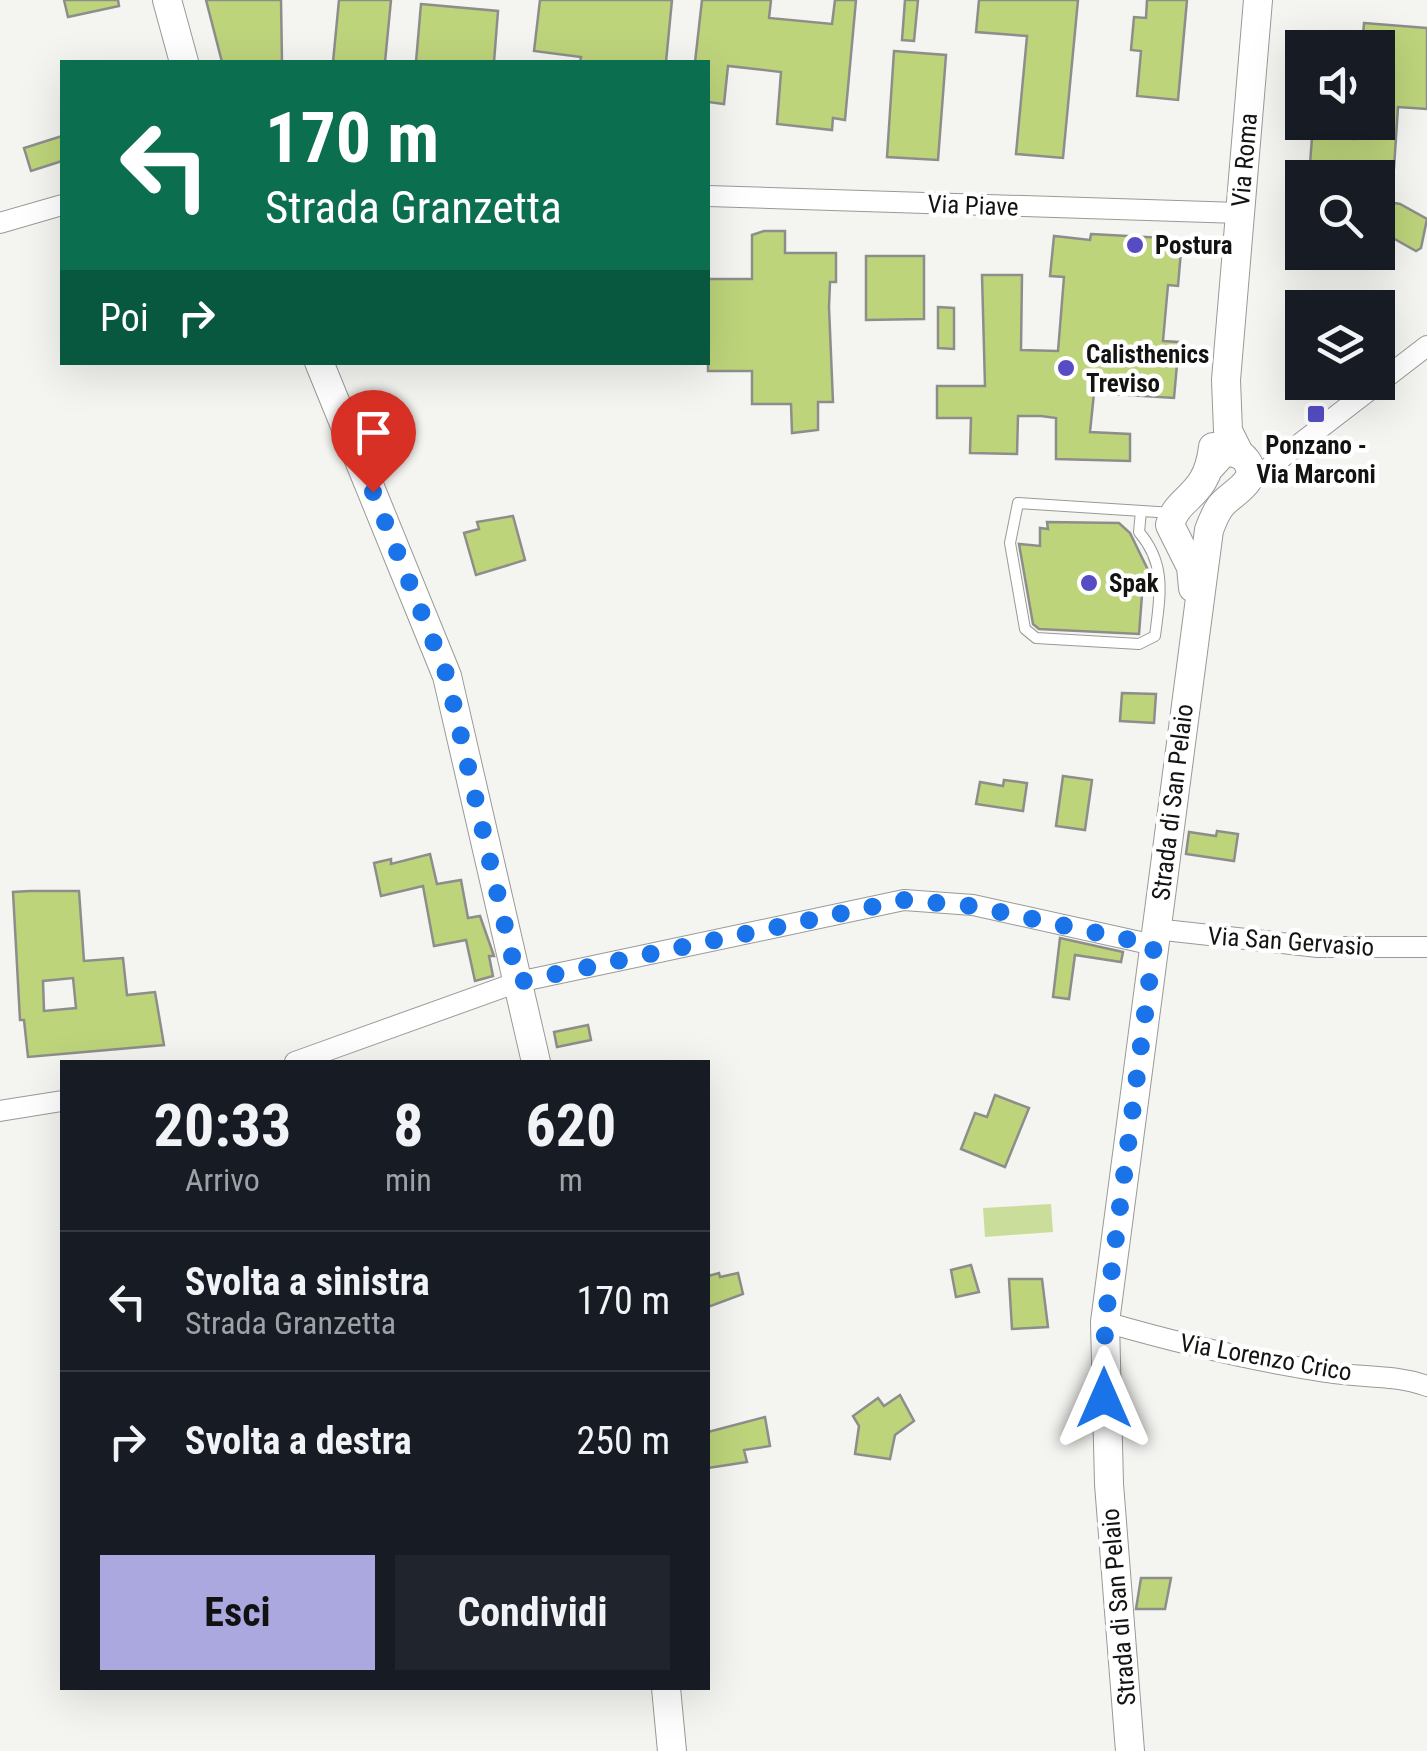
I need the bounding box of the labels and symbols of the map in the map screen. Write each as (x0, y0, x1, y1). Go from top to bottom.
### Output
street label: Via Roma (1226, 112, 1263, 208)
street label: Via Piave (927, 189, 1019, 222)
place label: Postura (1155, 231, 1233, 260)
marker: Postura (1124, 234, 1146, 256)
place label: Calisthenics Treviso (1086, 340, 1209, 398)
marker: Calisthenics Treviso (1055, 357, 1077, 379)
pin (331, 390, 416, 493)
marker: Ponzano - Via Marconi (1305, 403, 1327, 425)
place label: Ponzano - Via Marconi (1256, 431, 1376, 489)
place label: Spak (1109, 569, 1159, 598)
marker: Spak (1078, 572, 1100, 594)
street label: Strada di San Pelaio (1146, 702, 1199, 902)
street label: Via San Gervasio (1207, 921, 1375, 962)
street label: Via Lorenzo Crico (1178, 1328, 1354, 1387)
position arrow (1052, 1346, 1156, 1450)
street label: Strada di San Pelaio (1095, 1507, 1142, 1707)

